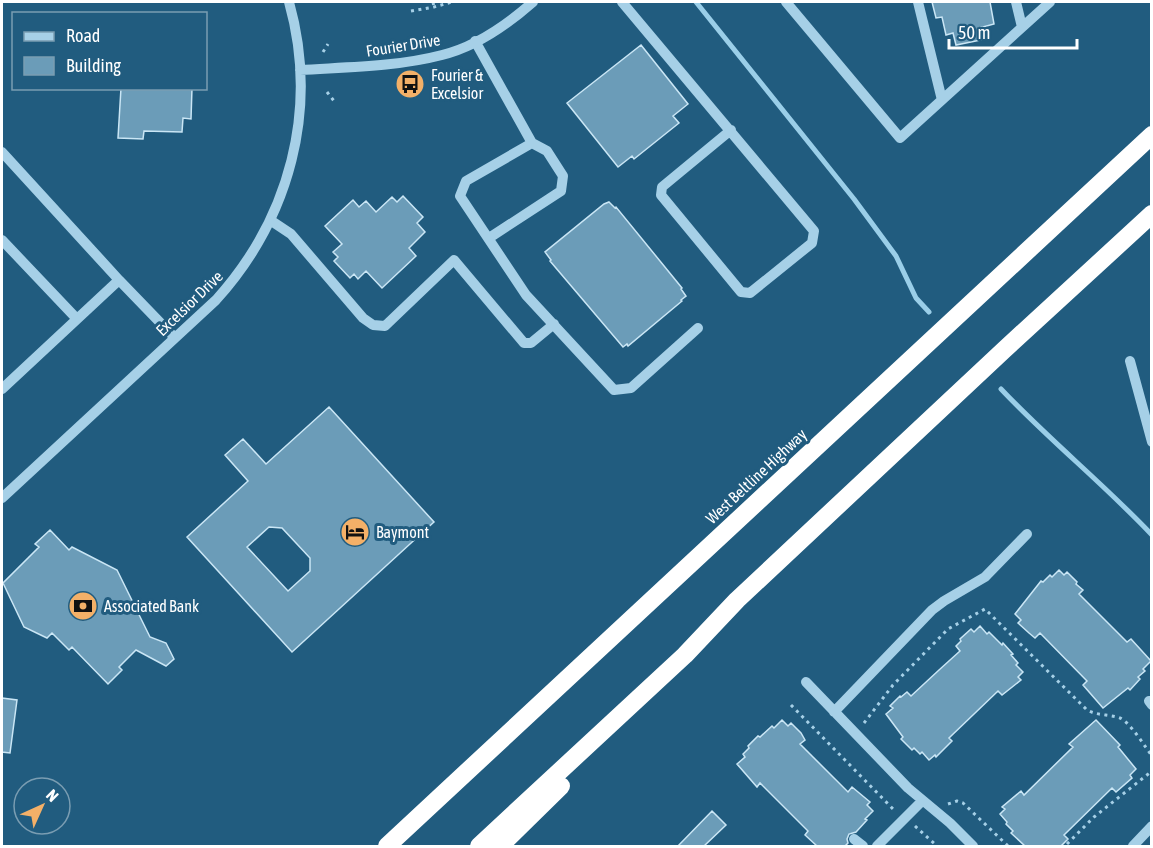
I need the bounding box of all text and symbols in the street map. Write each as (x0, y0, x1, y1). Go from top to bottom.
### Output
legend (12, 12, 207, 90)
scale bar (949, 12, 1076, 50)
text: 50 m (958, 22, 990, 43)
text: Road (66, 25, 100, 46)
street label: Fourier Drive (365, 30, 441, 60)
text: Building (66, 55, 121, 76)
place label: Fourier & Excelsior (431, 66, 484, 102)
bus stop icon: Fourier & Excelsior (394, 68, 426, 100)
street label: Excelsior Drive (152, 267, 226, 339)
street label: West Beltline Highway (702, 425, 811, 528)
hotel icon: Baymont (339, 516, 371, 548)
place label: Baymont (376, 523, 429, 542)
bank icon: Associated Bank (67, 590, 99, 622)
place label: Associated Bank (104, 597, 199, 615)
north arrow (12, 776, 72, 836)
text: N (43, 786, 62, 805)

